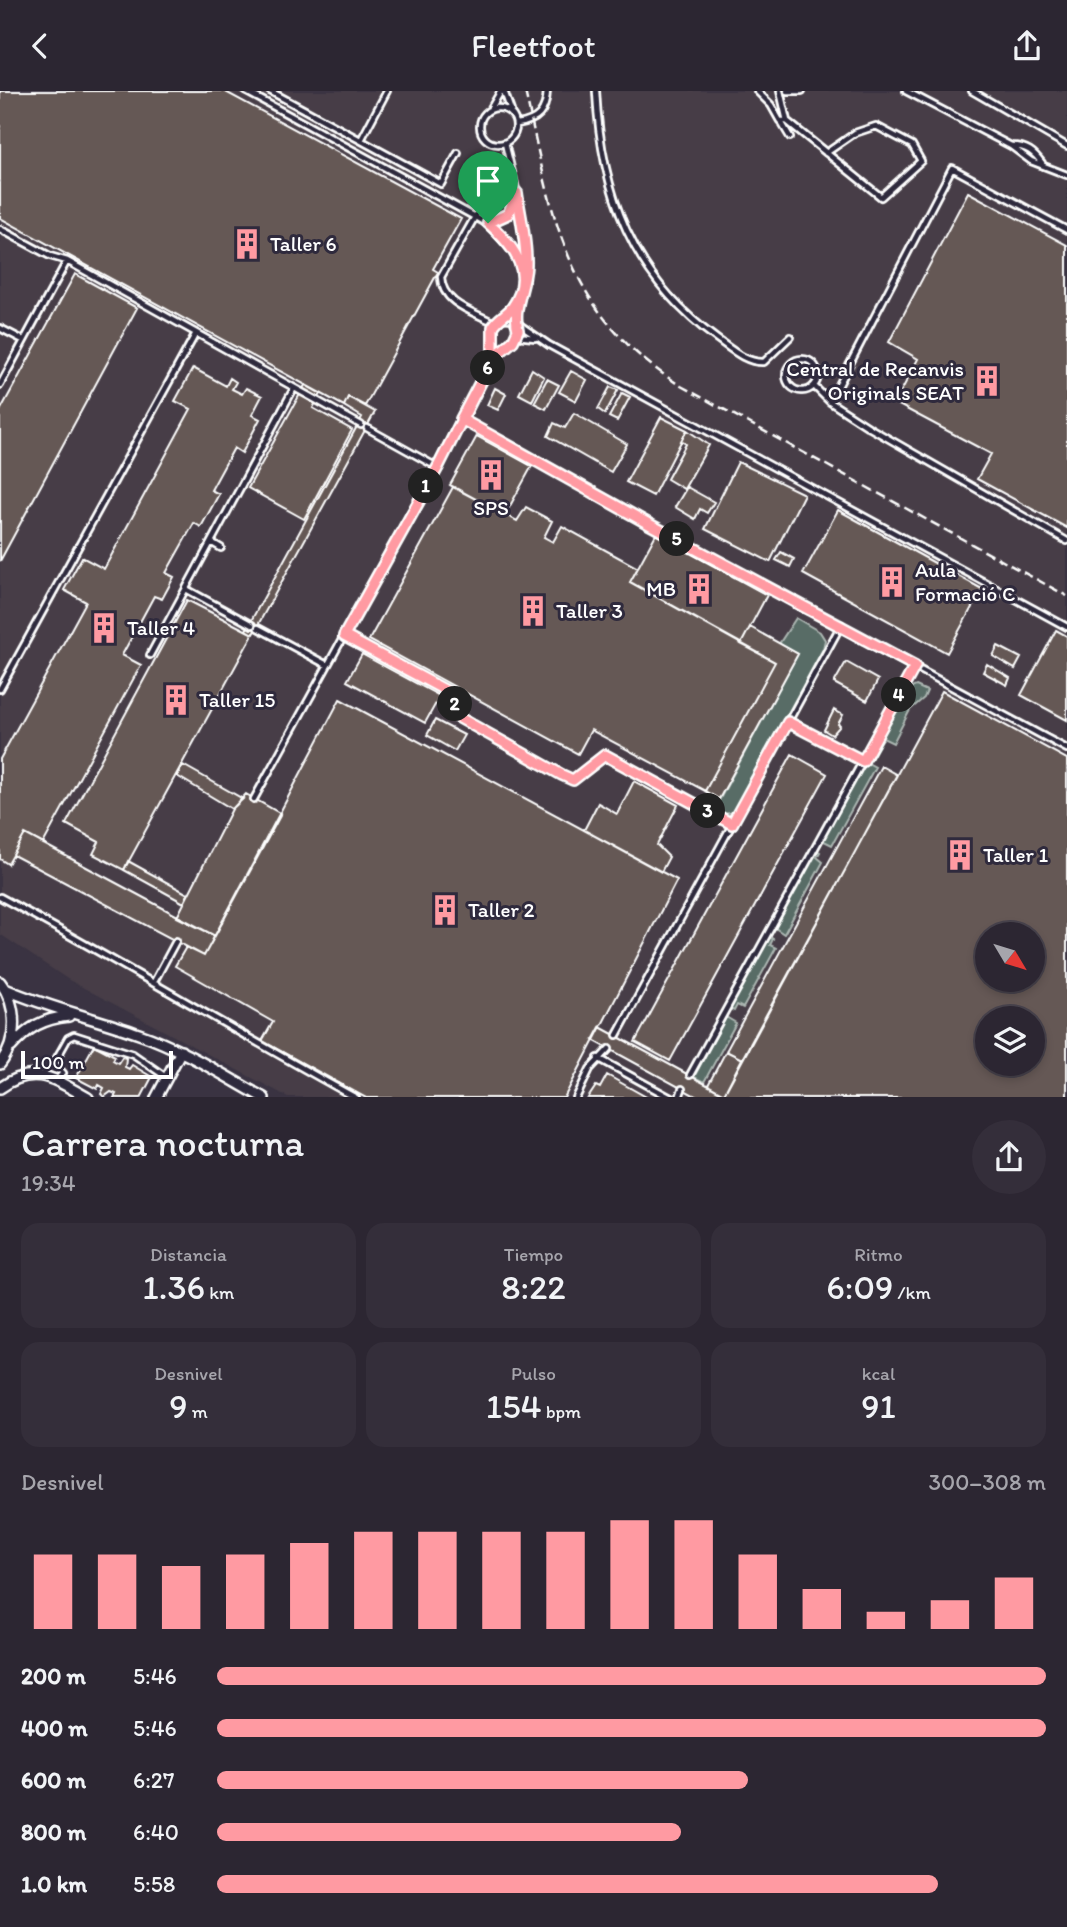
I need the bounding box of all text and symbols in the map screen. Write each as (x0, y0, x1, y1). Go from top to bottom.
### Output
icon: back (21, 27, 59, 65)
text: Fleetfoot (471, 27, 596, 65)
icon: share (1008, 27, 1046, 65)
pin (458, 151, 518, 223)
icon: arrive (469, 162, 507, 200)
building icon: Taller 6 (230, 227, 264, 261)
place label: Taller 6 (270, 231, 337, 256)
pin: 6 (470, 351, 505, 385)
text: 6 (482, 356, 493, 379)
place label: Central de Recanvis Originals SEAT (786, 356, 964, 405)
building icon: Central de Recanvis Originals SEAT (970, 364, 1004, 398)
building icon: SPS (474, 458, 508, 492)
pin: 1 (408, 469, 444, 503)
text: 1 (421, 474, 430, 497)
place label: SPS (473, 495, 509, 520)
pin: 5 (660, 521, 694, 557)
text: 5 (672, 527, 681, 550)
place label: Aula Formació C (915, 557, 1016, 606)
building icon: Aula Formació C (875, 565, 909, 599)
building icon: MB (682, 572, 716, 606)
place label: MB (646, 576, 676, 601)
building icon: Taller 3 (516, 594, 550, 628)
place label: Taller 3 (556, 598, 623, 623)
building icon: Taller 4 (87, 611, 121, 645)
place label: Taller 4 (127, 615, 196, 640)
pin: 4 (881, 677, 916, 713)
building icon: Taller 15 (159, 683, 193, 717)
text: 4 (893, 683, 904, 706)
place label: Taller 15 (199, 687, 275, 712)
pin: 2 (438, 687, 472, 721)
text: 2 (450, 692, 460, 715)
pin: 3 (690, 793, 726, 829)
text: 3 (702, 799, 713, 822)
building icon: Taller 1 (943, 838, 977, 872)
place label: Taller 1 (983, 842, 1049, 867)
building icon: Taller 2 (428, 893, 462, 927)
place label: Taller 2 (468, 897, 535, 922)
north arrow (975, 922, 1045, 992)
map controls (975, 922, 1045, 1076)
button: layers (975, 1006, 1045, 1076)
scale bar (21, 1049, 173, 1080)
text: 100 m (32, 1051, 84, 1074)
text: Carrera nocturna (21, 1120, 304, 1166)
button: share (972, 1120, 1046, 1194)
text: 19:34 (21, 1169, 76, 1197)
text: Distancia (150, 1243, 227, 1266)
text: Tiempo (504, 1243, 563, 1266)
text: Ritmo (854, 1243, 903, 1266)
text: 1.36 (143, 1266, 205, 1308)
text: 8:22 (501, 1266, 566, 1308)
text: 6:09 (826, 1266, 893, 1308)
text: km (205, 1281, 234, 1304)
text: /km (893, 1281, 931, 1304)
text: Desnivel (154, 1362, 223, 1385)
text: Pulso (511, 1362, 556, 1385)
text: kcal (862, 1362, 895, 1385)
text: 9 (169, 1385, 188, 1427)
text: 154 (486, 1385, 542, 1427)
text: 91 (861, 1385, 896, 1427)
text: m (188, 1400, 208, 1423)
text: bpm (542, 1400, 581, 1423)
text: Desnivel (21, 1468, 104, 1496)
text: 300–308 m (928, 1468, 1046, 1496)
text: 200 m (21, 1662, 86, 1690)
text: 5:46 (133, 1662, 177, 1690)
text: 400 m (21, 1714, 88, 1742)
text: 5:46 (133, 1714, 177, 1742)
text: 600 m (21, 1766, 86, 1794)
text: 6:27 (133, 1766, 174, 1794)
text: 800 m (21, 1818, 86, 1846)
text: 6:40 (133, 1818, 179, 1846)
text: 1.0 km (21, 1870, 87, 1898)
text: 5:58 (133, 1870, 175, 1898)

